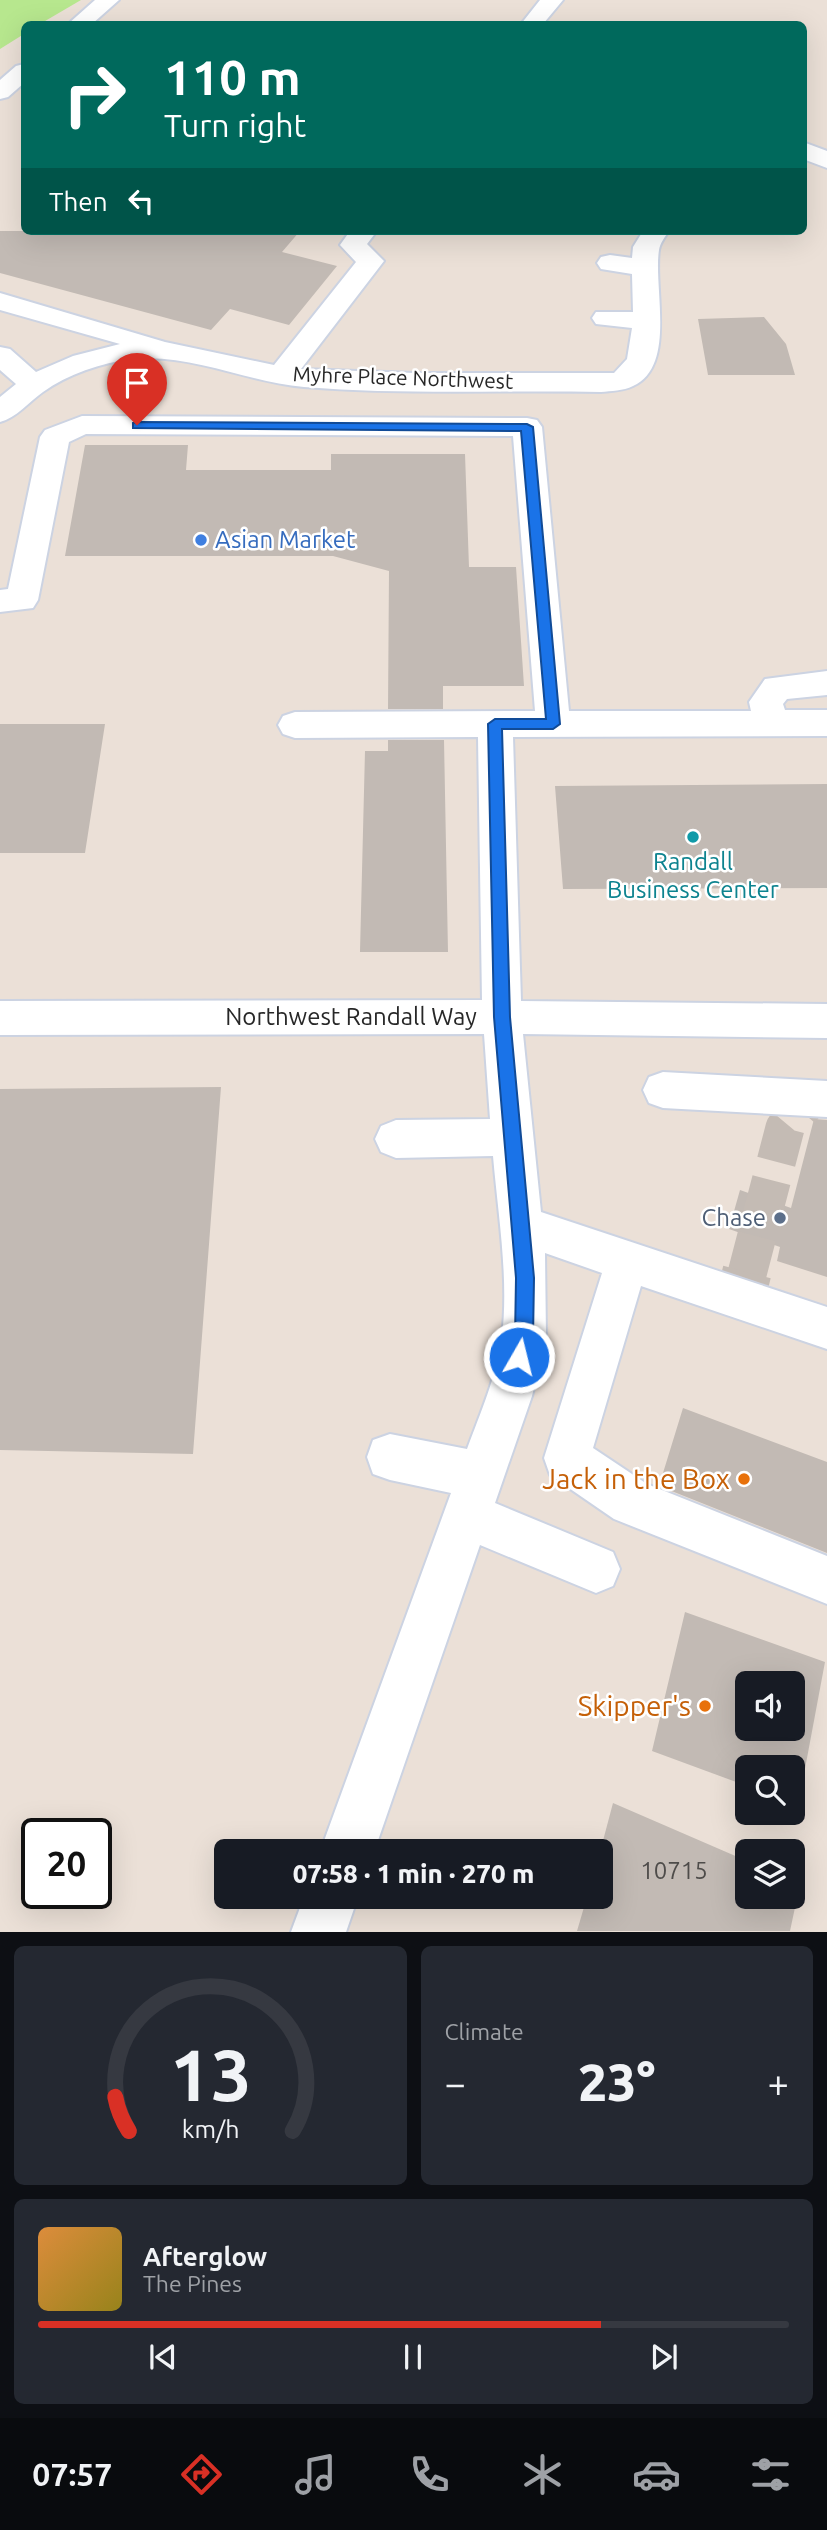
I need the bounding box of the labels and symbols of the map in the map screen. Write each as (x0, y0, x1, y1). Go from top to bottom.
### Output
pin (107, 353, 167, 425)
street label: Myhre Place Northwest (292, 361, 514, 393)
place label: Asian Market (215, 526, 356, 553)
marker: Asian Market (193, 532, 209, 548)
marker: Randall Business Center (685, 829, 701, 845)
place label: Randall Business Center (607, 848, 779, 903)
street label: Northwest Randall Way (225, 1003, 477, 1030)
place label: Chase (702, 1204, 766, 1231)
marker: Chase (772, 1210, 788, 1226)
position arrow (482, 1320, 556, 1394)
place label: Jack in the Box (542, 1463, 730, 1494)
marker: Jack in the Box (736, 1471, 752, 1487)
place label: Skipper's (578, 1690, 691, 1721)
marker: Skipper's (697, 1698, 713, 1714)
speed limit sign: 20 (21, 1818, 112, 1909)
house number: 10715 (640, 1857, 708, 1884)

